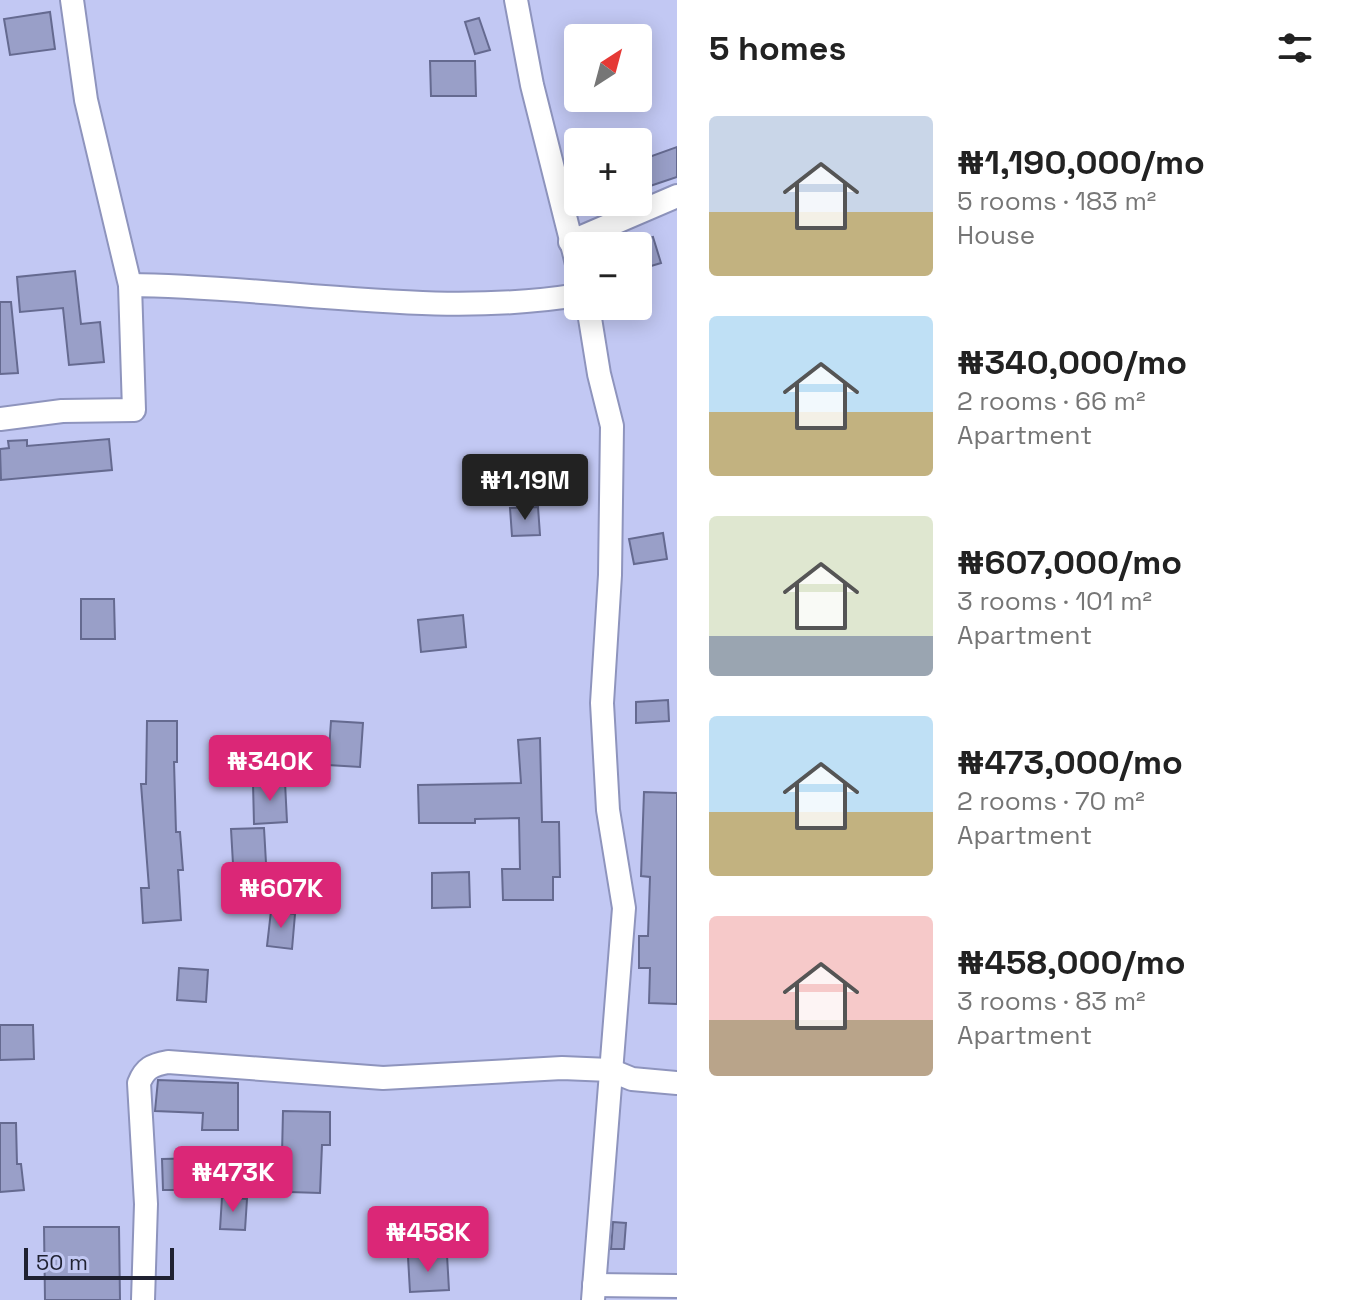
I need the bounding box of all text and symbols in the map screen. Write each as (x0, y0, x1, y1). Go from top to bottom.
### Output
north arrow (564, 24, 652, 112)
map controls (564, 24, 652, 320)
icon: filters (1273, 26, 1317, 70)
text: 5 homes (709, 27, 846, 70)
button: + (564, 128, 652, 216)
text: ₦1,190,000/mo (957, 141, 1205, 184)
icon: home (773, 148, 869, 244)
text: 5 rooms · 183 m² (957, 184, 1156, 218)
text: House (957, 218, 1035, 252)
button: − (564, 232, 652, 320)
text: ₦340,000/mo (957, 341, 1187, 384)
icon: home (773, 348, 869, 444)
text: 2 rooms · 66 m² (957, 384, 1146, 418)
text: Apartment (957, 418, 1092, 452)
pin: ₦1.19M (460, 454, 590, 522)
text: ₦1.19M (480, 463, 570, 497)
text: ₦607,000/mo (957, 541, 1182, 584)
icon: home (773, 548, 869, 644)
text: 3 rooms · 101 m² (957, 584, 1152, 618)
text: Apartment (957, 618, 1092, 652)
pin: ₦340K (214, 735, 326, 803)
text: ₦473,000/mo (957, 741, 1183, 784)
text: ₦340K (227, 744, 313, 778)
icon: home (773, 748, 869, 844)
text: 2 rooms · 70 m² (957, 784, 1145, 818)
text: Apartment (957, 818, 1092, 852)
pin: ₦607K (225, 862, 337, 930)
text: ₦607K (239, 871, 323, 905)
text: ₦458,000/mo (957, 941, 1186, 984)
icon: home (773, 948, 869, 1044)
text: 3 rooms · 83 m² (957, 984, 1146, 1018)
text: Apartment (957, 1018, 1092, 1052)
pin: ₦473K (177, 1146, 289, 1214)
text: ₦473K (192, 1155, 274, 1189)
pin: ₦458K (372, 1206, 484, 1274)
text: ₦458K (386, 1215, 470, 1249)
scale bar (24, 1244, 174, 1280)
text: 50 m (36, 1248, 88, 1276)

